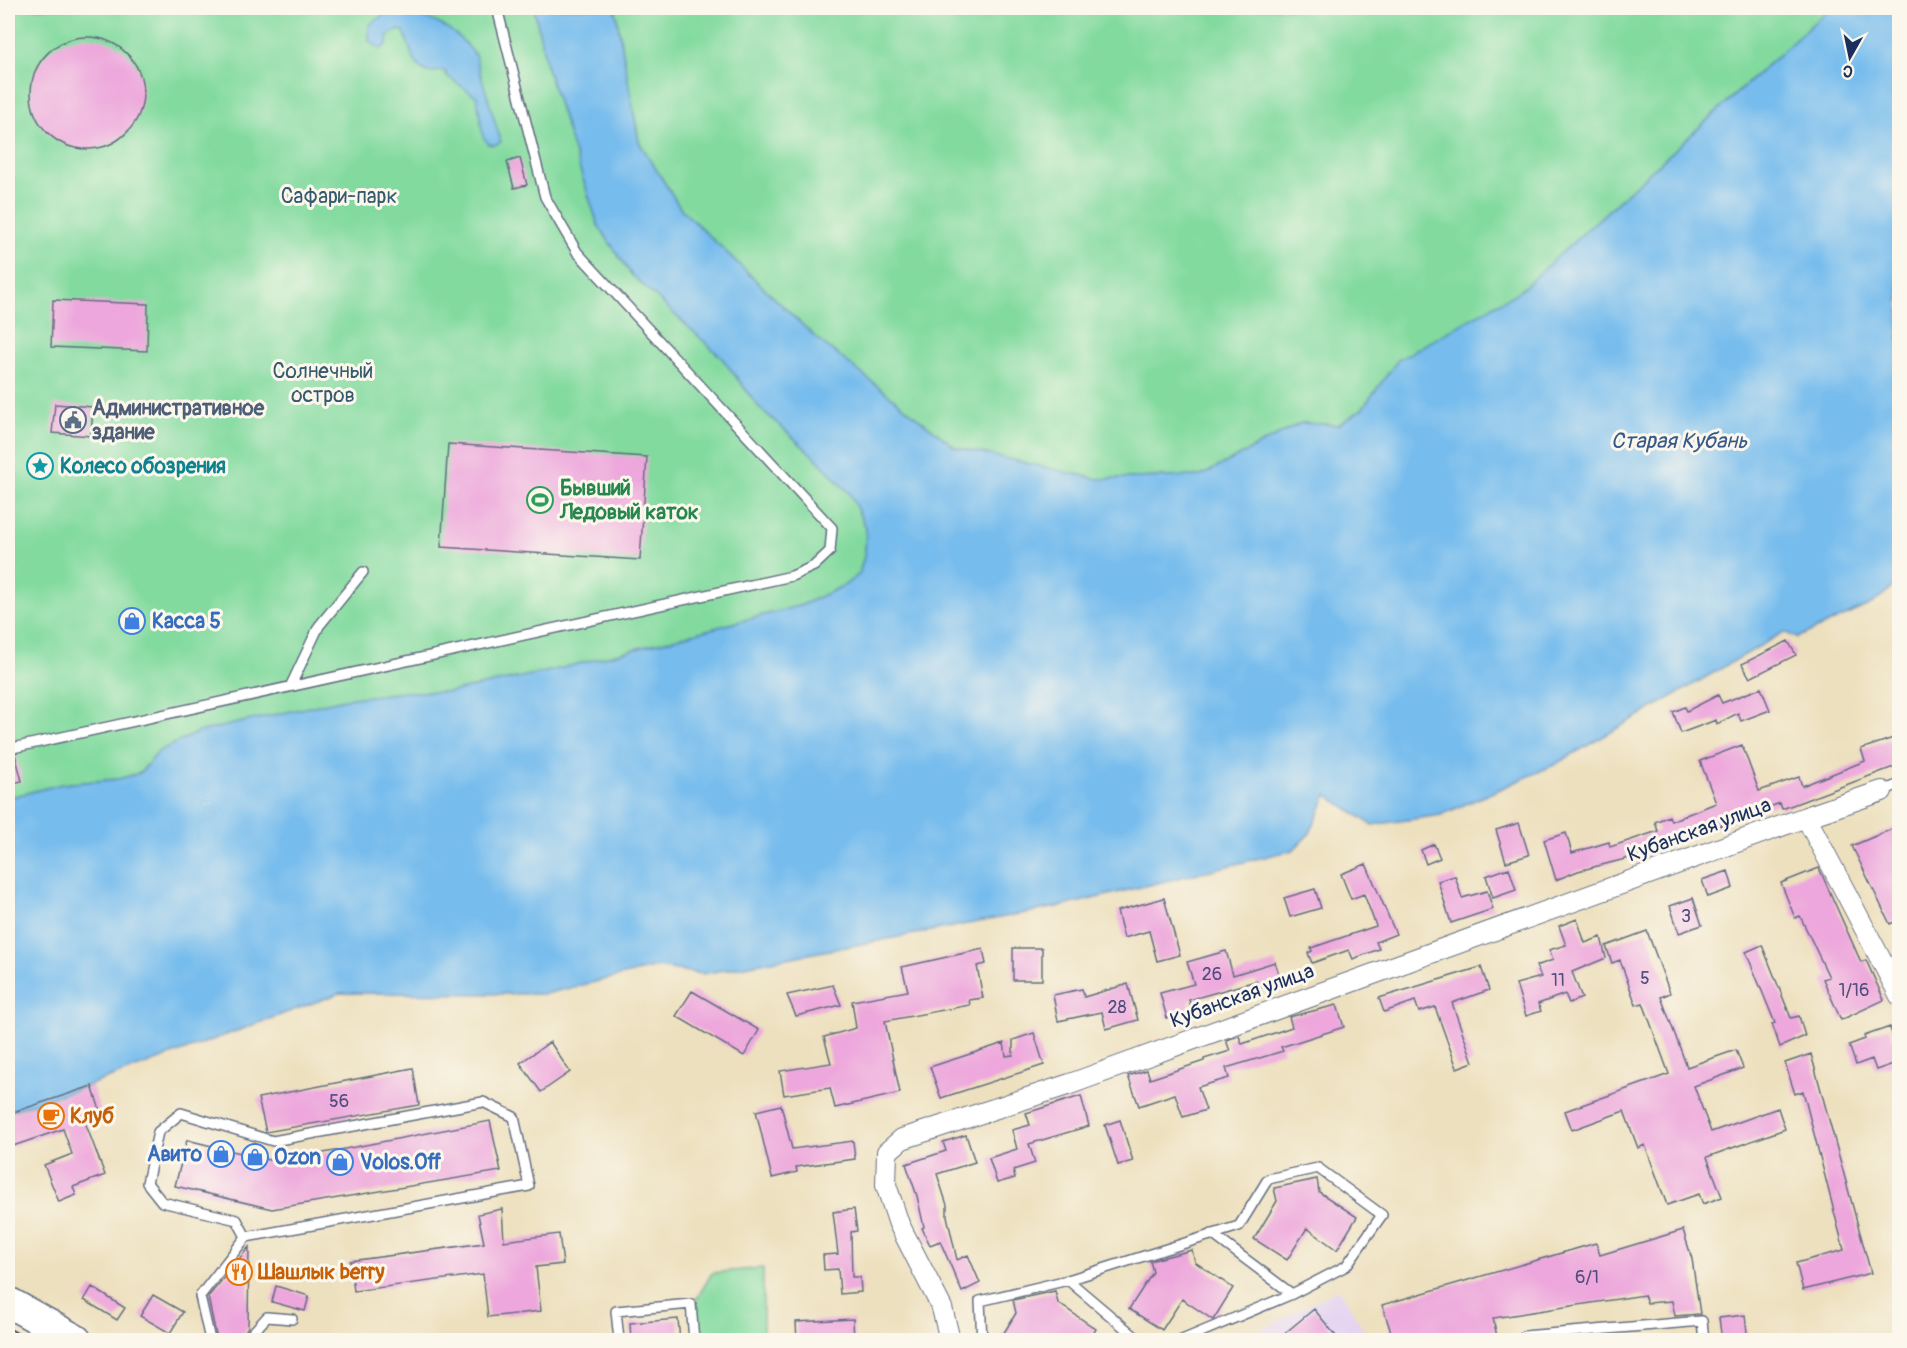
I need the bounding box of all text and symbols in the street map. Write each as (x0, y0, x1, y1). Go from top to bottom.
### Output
north arrow (1820, 27, 1880, 87)
text: С (1841, 60, 1854, 81)
park label: Сафари-парк (281, 183, 398, 210)
park label: Солнечный остров (273, 358, 373, 409)
place label: Административное здание (92, 395, 265, 446)
public building icon: Административное здание (58, 405, 88, 435)
water label: Старая Кубань (1611, 427, 1748, 455)
place icon: Колесо обозрения (25, 451, 55, 481)
place label: Колесо обозрения (60, 453, 226, 480)
place label: Бывший Ледовый каток (559, 475, 699, 526)
sports icon: Бывший Ледовый каток (525, 485, 555, 515)
shop icon: Касса 5 (117, 606, 147, 636)
place label: Касса 5 (152, 608, 221, 635)
street label: Кубанская улица (1623, 791, 1775, 869)
house number: 3 (1681, 905, 1691, 928)
street label: Кубанская улица (1166, 957, 1318, 1035)
house number: 26 (1202, 963, 1222, 986)
house number: 5 (1640, 967, 1650, 990)
house number: 11 (1551, 969, 1565, 992)
house number: 1/16 (1838, 979, 1870, 1002)
house number: 28 (1107, 996, 1127, 1019)
house number: 56 (329, 1090, 349, 1113)
cafe icon: Клуб (36, 1101, 66, 1131)
place label: Клуб (70, 1103, 114, 1130)
shop icon: Авито (206, 1139, 236, 1169)
place label: Авито (147, 1141, 203, 1168)
shop icon: Ozon (240, 1142, 270, 1172)
place label: Ozon (274, 1144, 321, 1171)
shop icon: Volos.Off (325, 1147, 355, 1177)
place label: Volos.Off (360, 1149, 441, 1176)
restaurant icon: Шашлык berry (224, 1257, 254, 1287)
place label: Шашлык berry (257, 1259, 384, 1286)
house number: 6/1 (1575, 1266, 1599, 1289)

